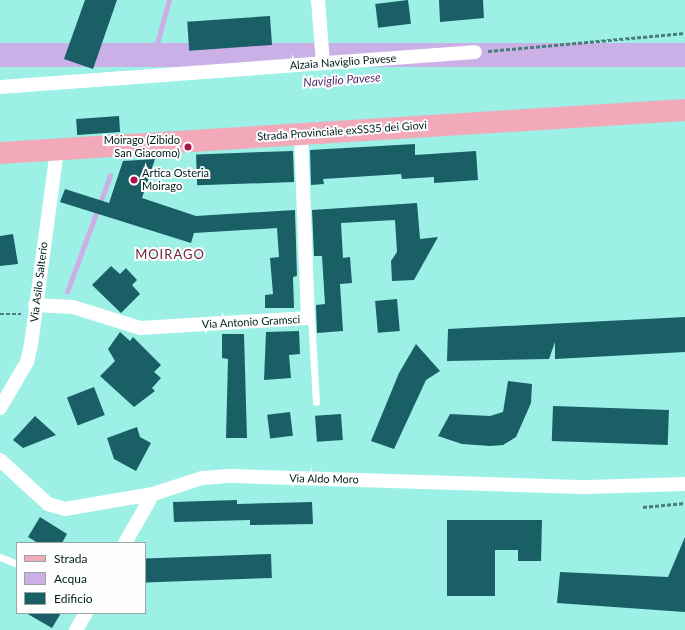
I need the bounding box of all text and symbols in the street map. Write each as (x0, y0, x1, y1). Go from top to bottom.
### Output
street label: Alzaia Naviglio Pavese (289, 52, 397, 72)
water label: Naviglio Pavese (303, 70, 381, 90)
street label: Strada Provinciale exSS35 dei Giovi (257, 118, 427, 144)
place label: Moirago (Zibido San Giacomo) (104, 134, 180, 160)
marker: Moirago (Zibido San Giacomo) (183, 142, 193, 152)
place label: Artica Osteria Moirago (142, 167, 209, 193)
marker: Artica Osteria Moirago (129, 175, 139, 185)
street label: Via Asilo Salterio (27, 241, 51, 323)
district label: MOIRAGO (135, 246, 205, 262)
street label: Via Antonio Gramsci (201, 313, 301, 331)
street label: Via Aldo Moro (289, 472, 359, 486)
legend (16, 542, 146, 614)
text: Strada (54, 551, 87, 566)
text: Acqua (54, 571, 87, 586)
text: Edificio (54, 591, 93, 606)

